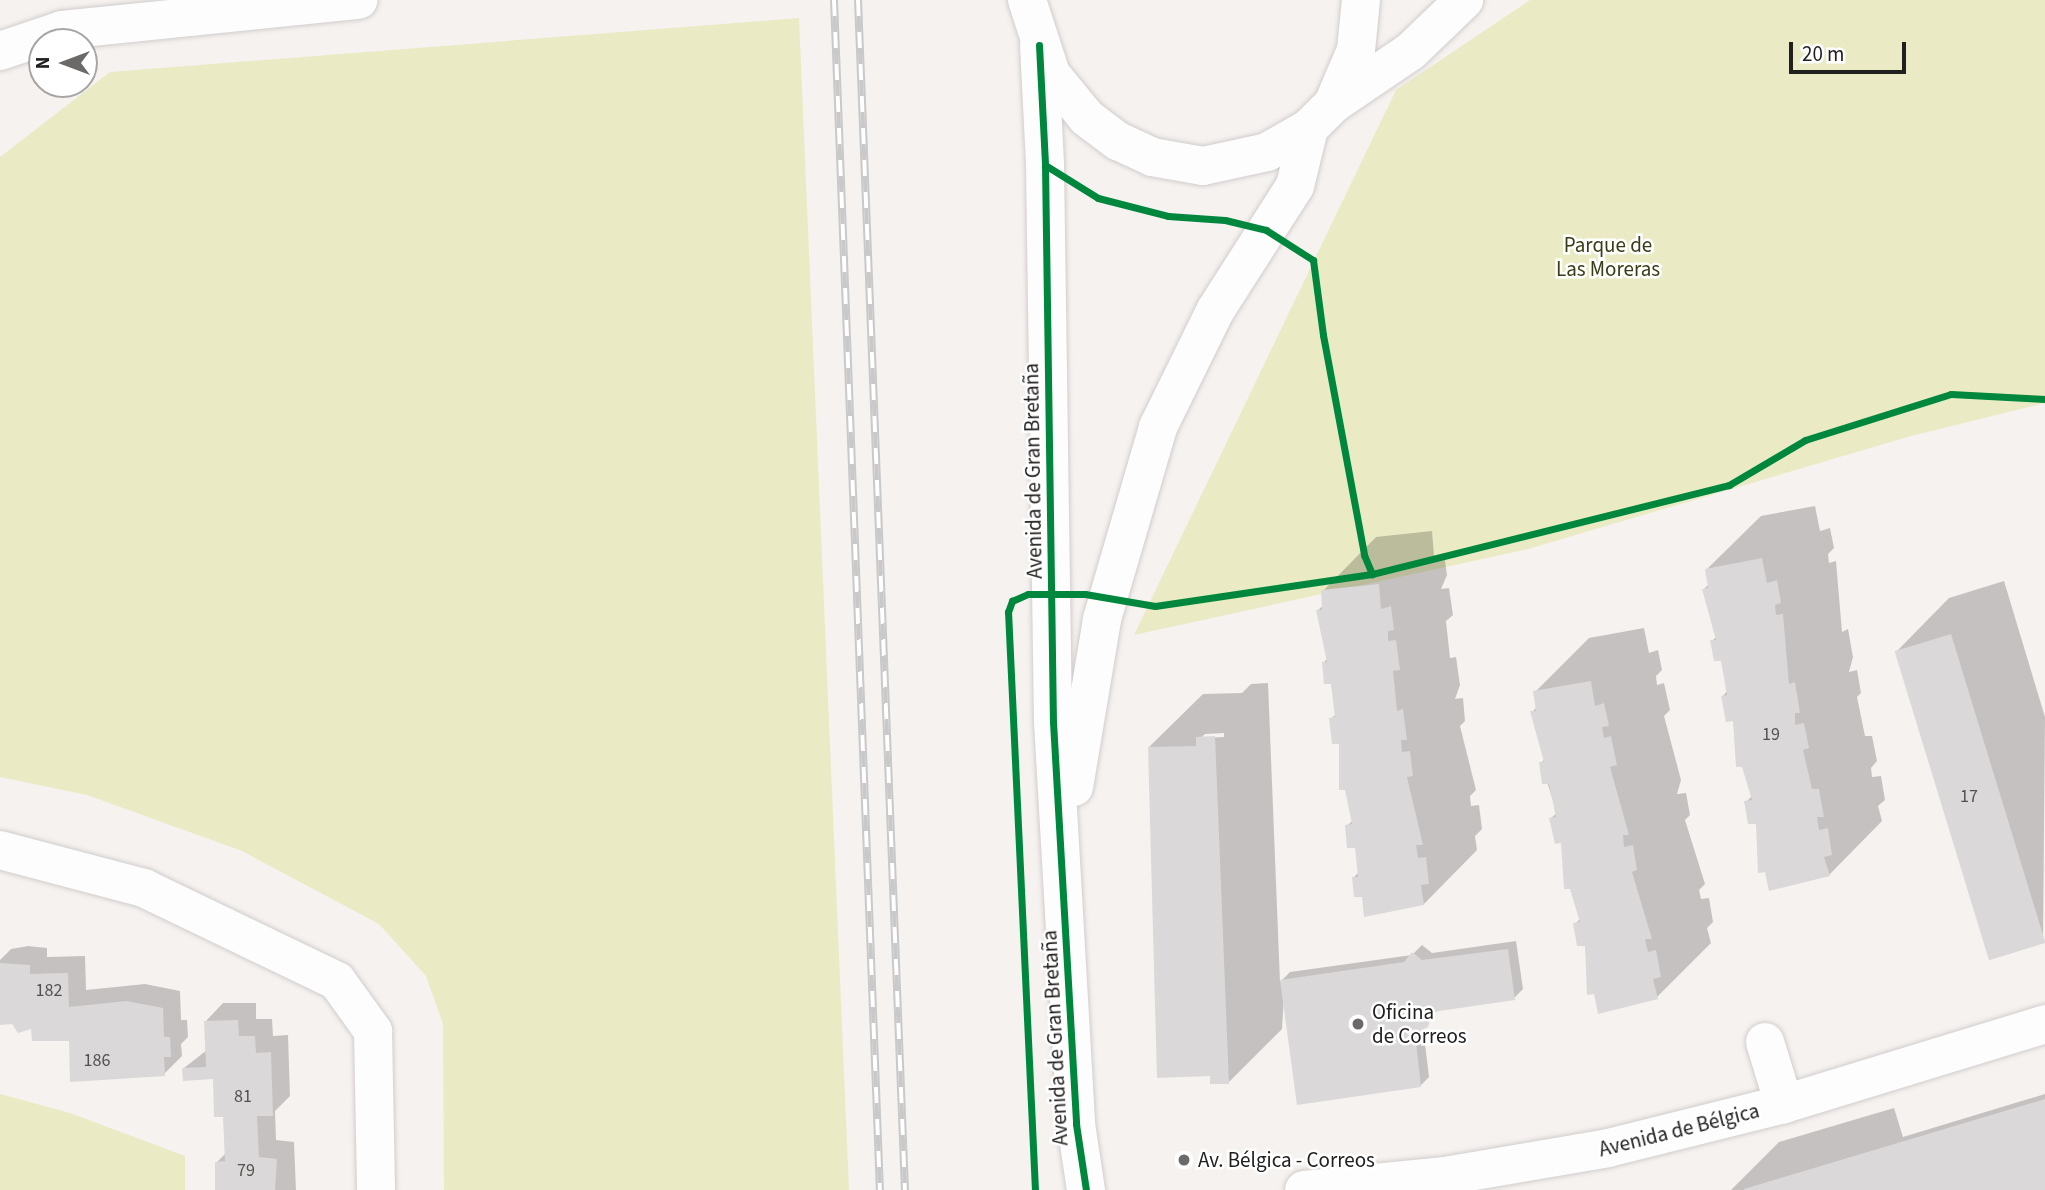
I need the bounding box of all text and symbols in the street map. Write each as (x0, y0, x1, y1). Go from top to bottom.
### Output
north arrow (28, 28, 98, 98)
scale bar (1793, 28, 1910, 72)
text: 20 m (1802, 39, 1844, 69)
text: N (30, 57, 57, 69)
park label: Parque de Las Moreras (1556, 232, 1660, 282)
street label: Avenida de Gran Bretaña (1019, 363, 1047, 579)
house number: 19 (1762, 724, 1780, 746)
house number: 17 (1960, 786, 1978, 808)
street label: Avenida de Gran Bretaña (1037, 930, 1073, 1146)
house number: 182 (36, 980, 62, 1002)
place label: Oficina de Correos (1372, 999, 1467, 1049)
marker: Oficina de Correos (1350, 1016, 1366, 1032)
house number: 186 (84, 1050, 110, 1072)
house number: 81 (234, 1086, 252, 1108)
street label: Avenida de Bélgica (1596, 1098, 1762, 1162)
place label: Av. Bélgica - Correos (1198, 1147, 1375, 1173)
marker: Av. Bélgica - Correos (1176, 1152, 1192, 1168)
house number: 79 (237, 1160, 255, 1182)

